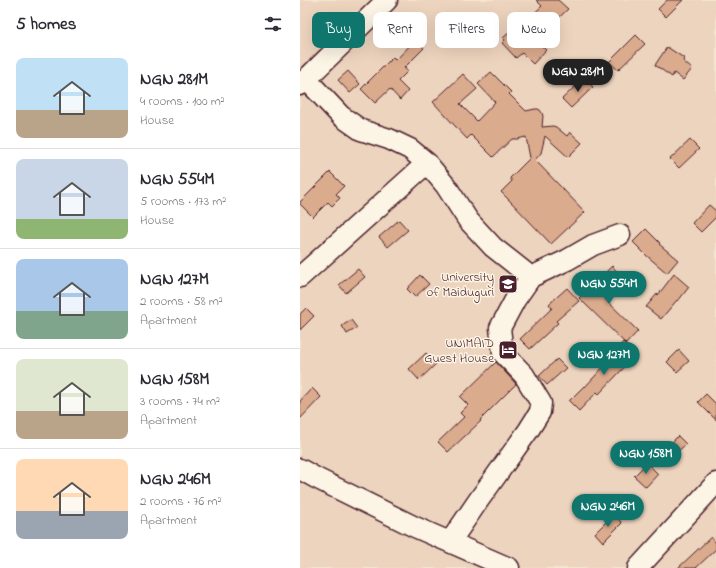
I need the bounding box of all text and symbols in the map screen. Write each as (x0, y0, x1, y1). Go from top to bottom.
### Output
text: 5 homes (16, 12, 76, 37)
chip: Buy (312, 12, 365, 48)
chip: Rent (373, 12, 427, 48)
chip: Filters (435, 12, 499, 48)
chip: New (507, 12, 560, 48)
icon: filters (262, 13, 284, 35)
pin: NGN 281M (537, 59, 619, 93)
text: NGN 281M (552, 62, 604, 81)
text: NGN 281M (140, 67, 208, 92)
icon: home (48, 74, 96, 122)
text: 4 rooms · 100 m² (140, 92, 225, 111)
text: House (140, 111, 174, 130)
text: NGN 554M (140, 167, 215, 192)
icon: home (48, 175, 96, 223)
text: 5 rooms · 173 m² (140, 192, 226, 211)
text: House (140, 211, 174, 230)
text: NGN 127M (140, 267, 209, 292)
place label: University of Maiduguri (426, 268, 494, 303)
pin: NGN 554M (568, 271, 650, 305)
school or university icon: University of Maiduguri (497, 273, 519, 295)
text: NGN 554M (580, 274, 638, 293)
icon: home (48, 275, 96, 323)
text: 2 rooms · 58 m² (140, 292, 223, 311)
text: Apartment (140, 311, 197, 330)
place label: UNIMAID Guest House (424, 334, 494, 368)
hotel icon: UNIMAID Guest House (497, 339, 519, 361)
pin: NGN 127M (563, 342, 645, 376)
text: NGN 127M (578, 345, 630, 364)
text: NGN 158M (140, 367, 210, 392)
icon: home (48, 375, 96, 423)
text: 3 rooms · 74 m² (140, 392, 220, 411)
text: Apartment (140, 411, 197, 430)
pin: NGN 158M (605, 441, 687, 475)
text: NGN 158M (619, 444, 673, 463)
text: NGN 246M (140, 467, 211, 492)
icon: home (48, 475, 96, 523)
text: 2 rooms · 76 m² (140, 492, 222, 511)
pin: NGN 246M (567, 494, 649, 528)
text: NGN 246M (581, 497, 635, 516)
text: Apartment (140, 511, 197, 530)

